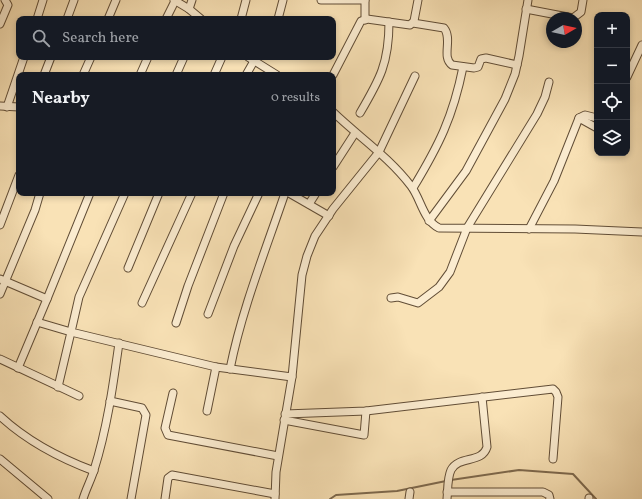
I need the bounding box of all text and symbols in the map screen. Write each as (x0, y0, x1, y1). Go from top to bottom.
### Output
north arrow (546, 12, 582, 48)
map controls (594, 12, 630, 156)
button: + (594, 12, 630, 48)
search box (16, 16, 336, 60)
icon: search (30, 27, 52, 49)
text: Search here (62, 28, 139, 49)
button: − (594, 48, 630, 84)
button: locate (594, 84, 630, 120)
text: Nearby (32, 87, 90, 110)
text: 0 results (271, 89, 320, 107)
button: layers (594, 120, 630, 156)

